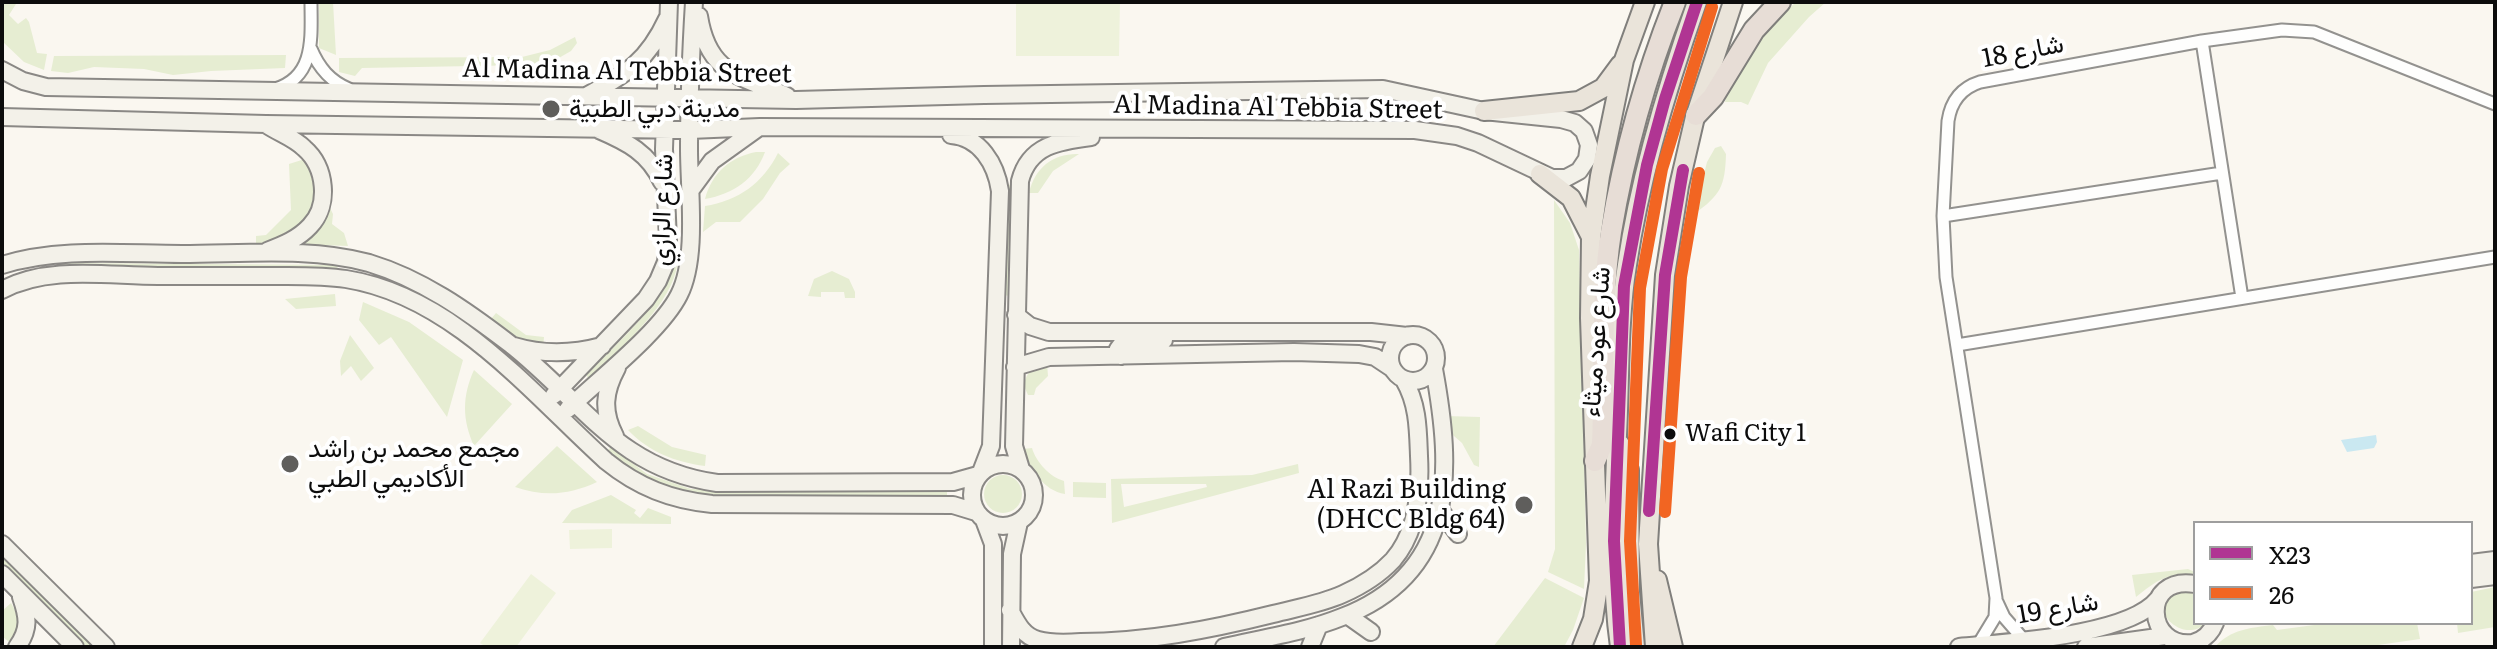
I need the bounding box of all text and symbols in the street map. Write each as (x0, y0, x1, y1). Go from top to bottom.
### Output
street label: شارع 18 (1980, 29, 2066, 75)
street label: Al Madina Al Tebbia Street (462, 54, 792, 90)
street label: Al Madina Al Tebbia Street (1113, 90, 1443, 126)
place label: مدينة دبي الطبية (569, 93, 740, 125)
marker: مدينة دبي الطبية (540, 98, 562, 120)
street label: شارع الرازي (645, 153, 681, 267)
street label: شارع عود ميثاء (1576, 266, 1618, 418)
place label: Wafi City 1 (1685, 420, 1806, 448)
marker: Wafi City 1 (1662, 426, 1678, 442)
place label: مجمع محمد بن راشد الأكاديمي الطبي (308, 433, 520, 494)
marker: مجمع محمد بن راشد الأكاديمي الطبي (279, 453, 301, 475)
place label: Al Razi Building (DHCC Bldg 64) (1307, 474, 1506, 536)
marker: Al Razi Building (DHCC Bldg 64) (1513, 494, 1535, 516)
legend (2193, 521, 2473, 625)
text: X23 (2269, 536, 2311, 571)
text: 26 (2269, 576, 2294, 611)
street label: شارع 19 (2015, 587, 2101, 631)

